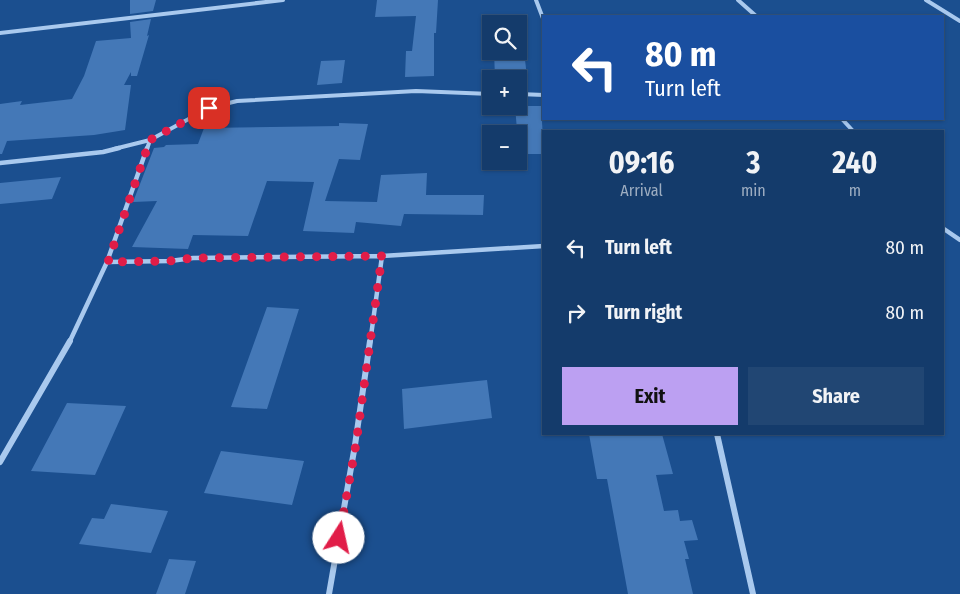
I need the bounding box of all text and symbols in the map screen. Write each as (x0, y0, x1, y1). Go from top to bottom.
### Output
map controls (482, 15, 527, 170)
button: search (482, 15, 527, 60)
text: 80 m (645, 33, 717, 75)
icon: left (562, 35, 627, 100)
button: + (482, 70, 527, 115)
text: Turn left (645, 75, 721, 102)
pin (188, 87, 230, 129)
icon: arrive (195, 94, 223, 122)
button: − (482, 125, 527, 170)
text: 09:16 (609, 145, 674, 181)
text: 3 (746, 145, 760, 181)
text: 240 (832, 145, 877, 181)
text: Arrival (620, 181, 663, 200)
text: min (741, 181, 766, 200)
text: m (849, 181, 861, 200)
icon: left (562, 234, 590, 262)
text: Turn left (605, 236, 672, 259)
text: 80 m (886, 236, 924, 259)
icon: right (562, 299, 590, 327)
text: Turn right (605, 301, 682, 324)
text: 80 m (886, 301, 924, 324)
button: Exit (562, 367, 738, 425)
button: Share (748, 367, 924, 425)
position arrow (312, 511, 364, 563)

